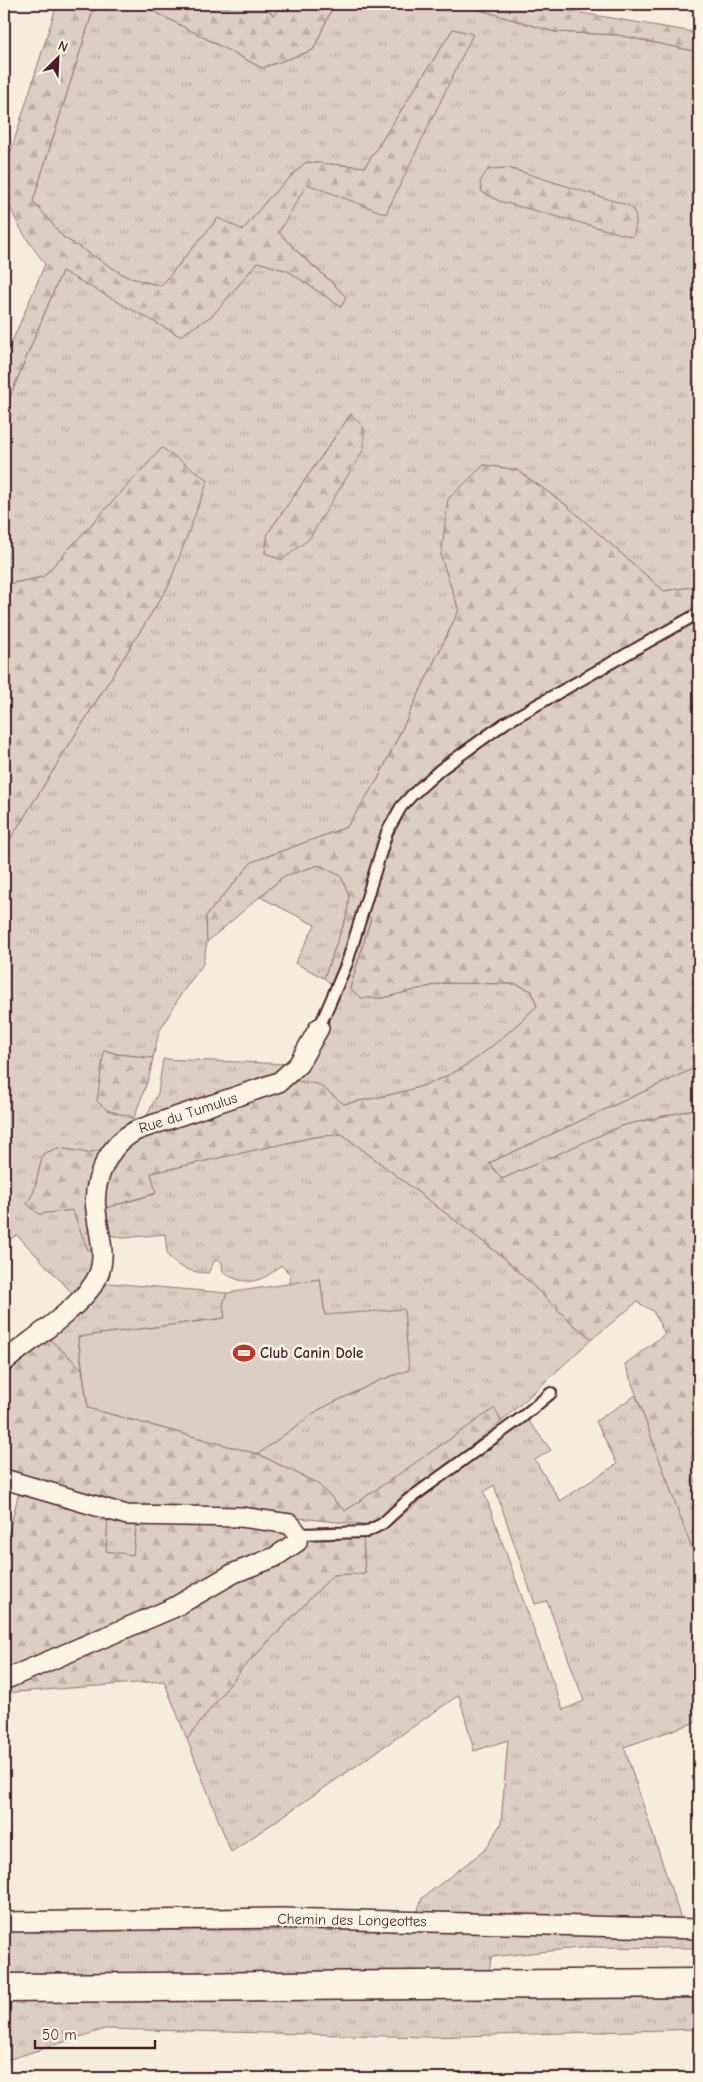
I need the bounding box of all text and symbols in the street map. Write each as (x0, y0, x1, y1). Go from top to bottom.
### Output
north arrow (32, 32, 82, 82)
text: N (55, 37, 71, 56)
street label: Rue du Tumulus (136, 1089, 240, 1137)
sports icon: Club Canin Dole (231, 1340, 257, 1366)
place label: Club Canin Dole (260, 1344, 363, 1362)
street label: Chemin des Longeottes (277, 1910, 427, 1930)
scale bar (35, 2017, 155, 2049)
text: 50 m (42, 2026, 77, 2044)

